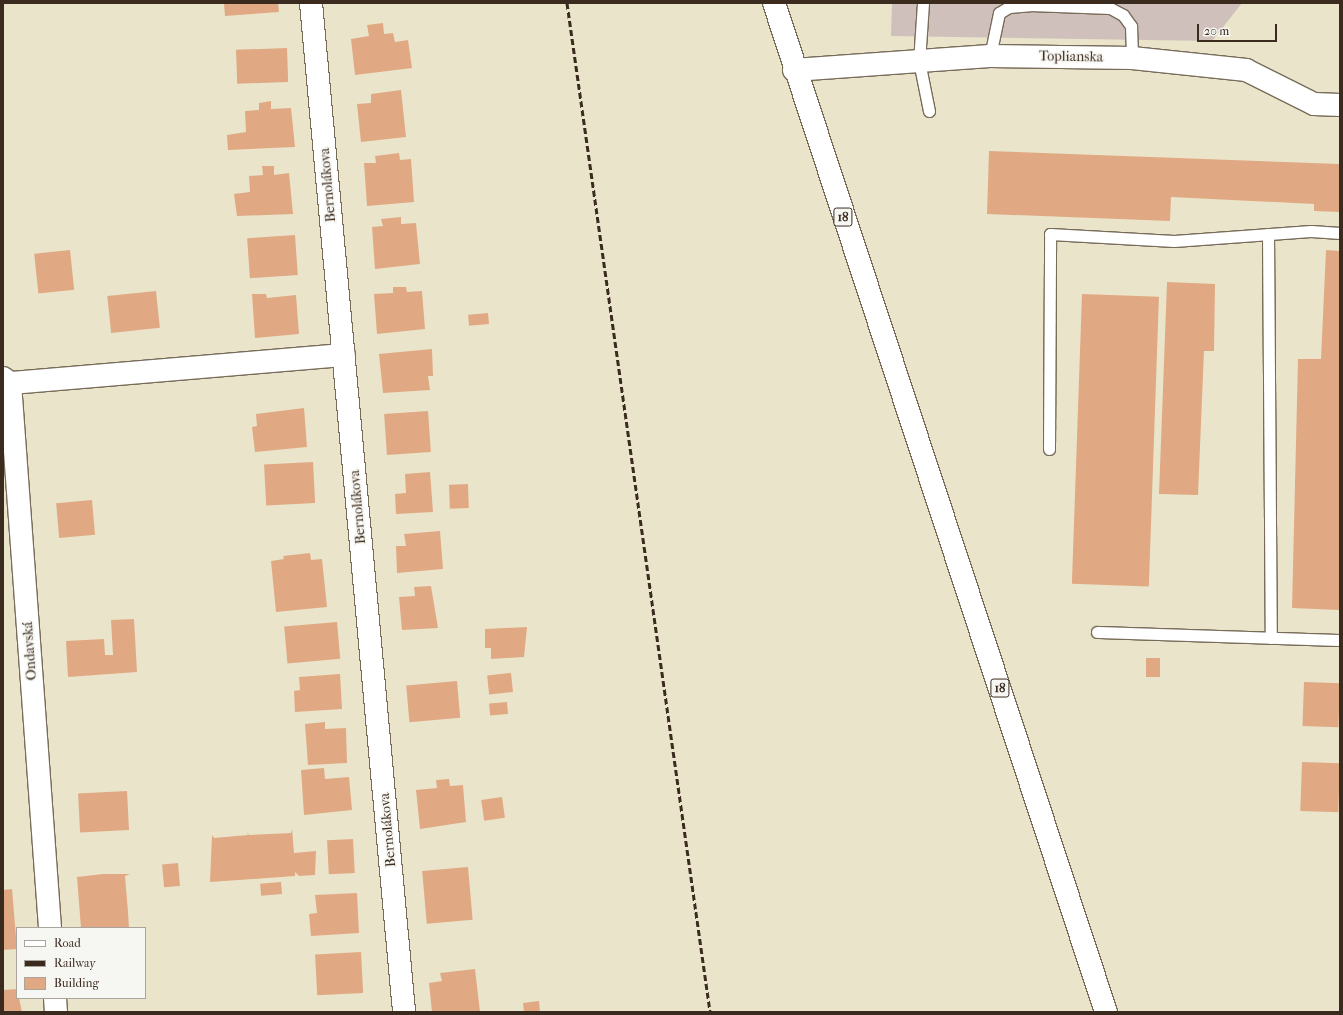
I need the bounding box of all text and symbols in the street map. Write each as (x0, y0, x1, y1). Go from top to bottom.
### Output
scale bar (1199, 16, 1279, 42)
text: 20 m (1204, 24, 1229, 38)
street label: Toplianska (1039, 48, 1103, 66)
street label: Bernolákova (316, 147, 340, 223)
road number: 18 (833, 206, 853, 228)
street label: Bernolákova (346, 469, 370, 545)
street label: Ondavská (20, 621, 40, 681)
road number: 18 (990, 677, 1010, 699)
street label: Bernolákova (376, 792, 400, 868)
legend (16, 927, 146, 999)
text: Road (54, 936, 81, 950)
text: Railway (54, 956, 96, 970)
text: Building (54, 976, 99, 990)

